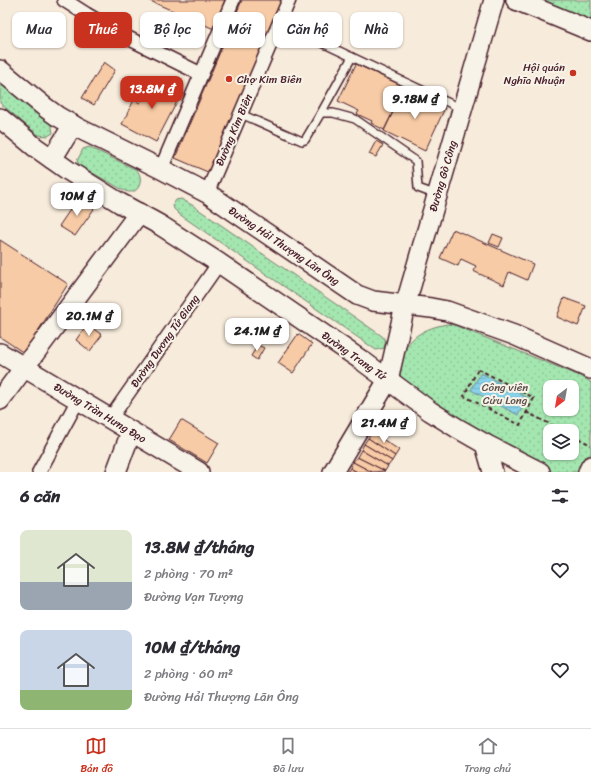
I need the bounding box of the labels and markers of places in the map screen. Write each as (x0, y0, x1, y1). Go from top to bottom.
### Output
place label: Hội quán Nghĩa Nhuận (504, 58, 565, 90)
marker: Hội quán Nghĩa Nhuận (568, 68, 578, 78)
place label: Chợ Kim Biên (237, 70, 302, 89)
marker: Chợ Kim Biên (224, 74, 234, 84)
pin: 13.8M ₫ (115, 76, 189, 110)
pin: 9.18M ₫ (378, 86, 452, 120)
pin: 10M ₫ (49, 183, 105, 217)
pin: 20.1M ₫ (52, 303, 126, 337)
pin: 24.1M ₫ (220, 318, 294, 352)
pin: 21.4M ₫ (347, 410, 421, 444)

